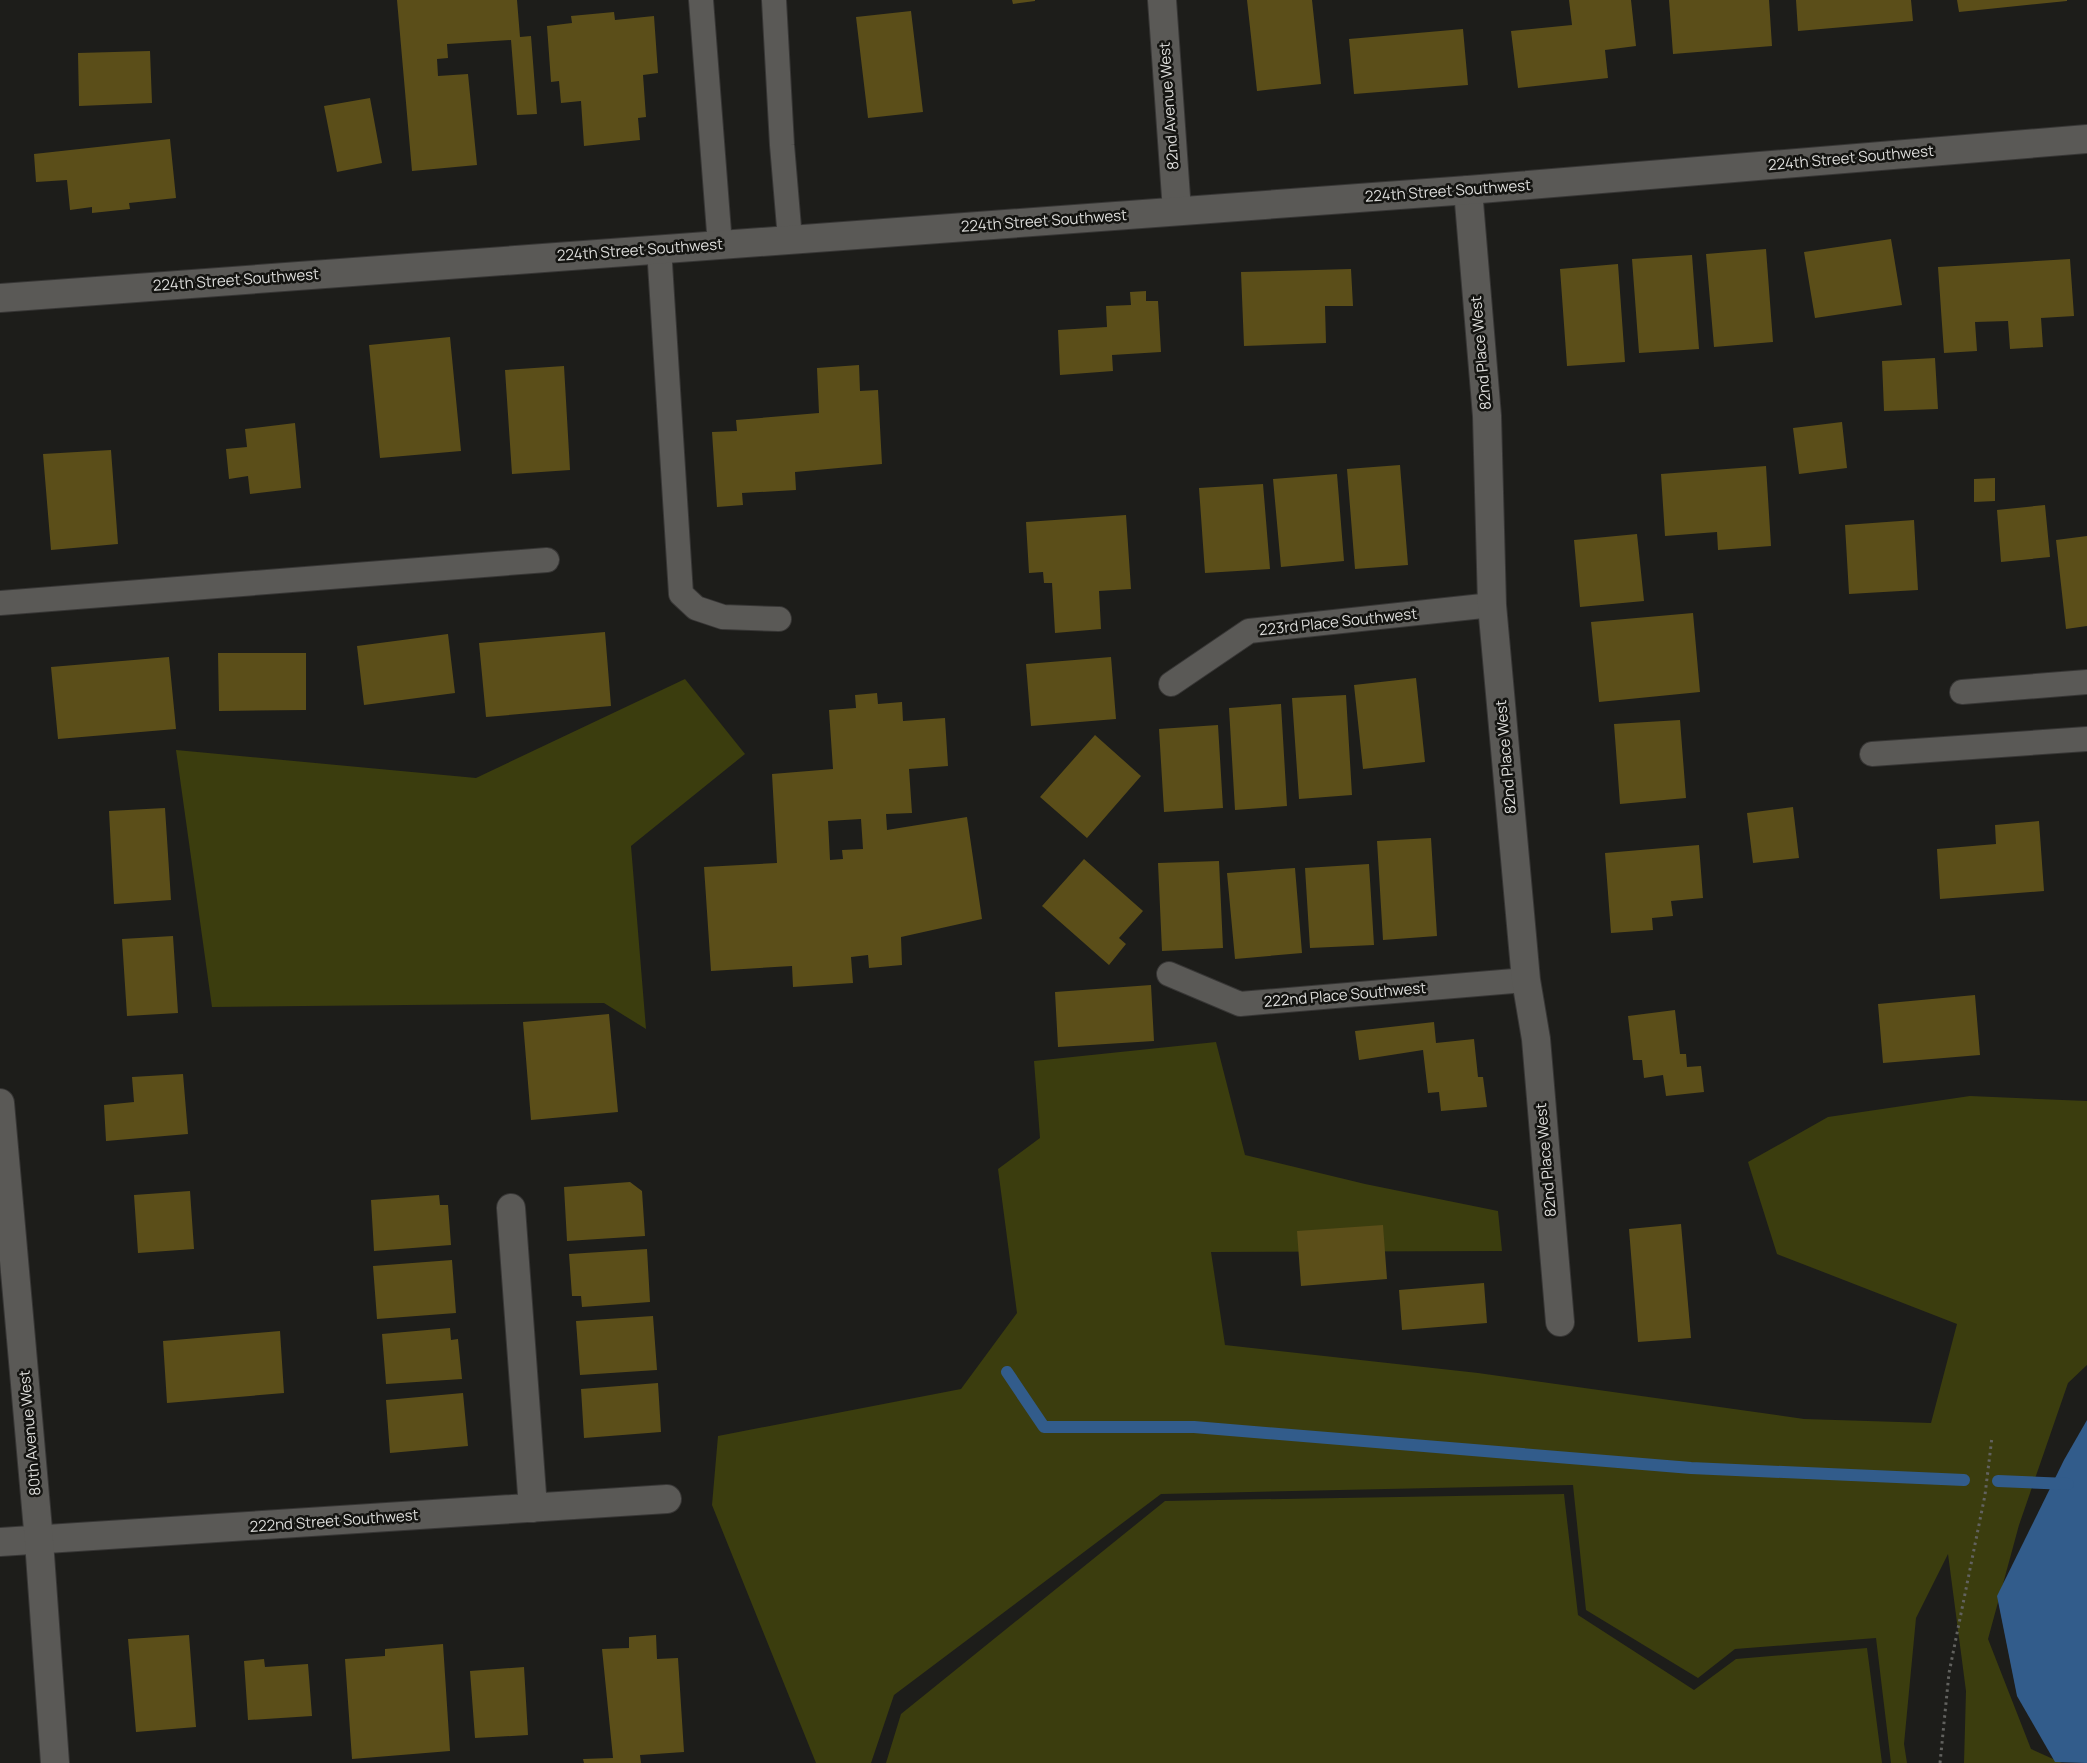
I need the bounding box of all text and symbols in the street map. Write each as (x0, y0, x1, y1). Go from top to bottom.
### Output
street label: 82nd Avenue West (1154, 41, 1183, 171)
street label: 224th Street Southwest (1767, 140, 1935, 175)
street label: 224th Street Southwest (1364, 174, 1532, 207)
street label: 224th Street Southwest (960, 204, 1128, 237)
street label: 224th Street Southwest (556, 233, 724, 266)
street label: 224th Street Southwest (152, 263, 320, 296)
street label: 82nd Place West (1465, 295, 1496, 411)
street label: 223rd Place Southwest (1258, 603, 1418, 640)
street label: 82nd Place West (1490, 699, 1521, 815)
street label: 222nd Place Southwest (1263, 977, 1427, 1012)
street label: 82nd Place West (1530, 1102, 1561, 1218)
street label: 80th Avenue West (14, 1369, 45, 1497)
street label: 222nd Street Southwest (249, 1504, 419, 1537)

